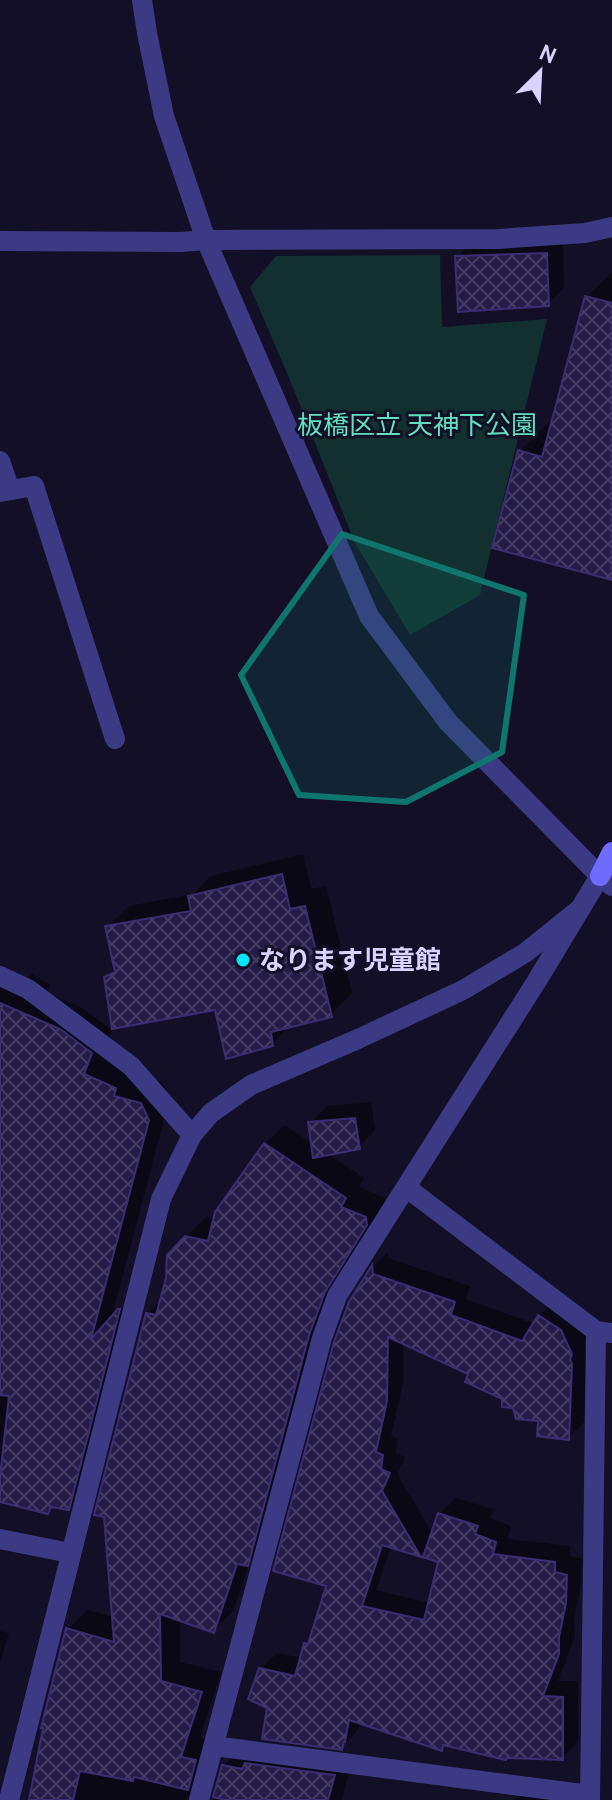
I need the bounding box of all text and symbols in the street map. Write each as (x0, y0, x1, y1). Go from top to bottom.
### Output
north arrow (500, 32, 580, 112)
text: N (535, 39, 561, 70)
park label: 板橋区立 天神下公園 (297, 409, 537, 441)
place label: なります児童館 (259, 944, 441, 976)
marker: なります児童館 (234, 951, 252, 969)

